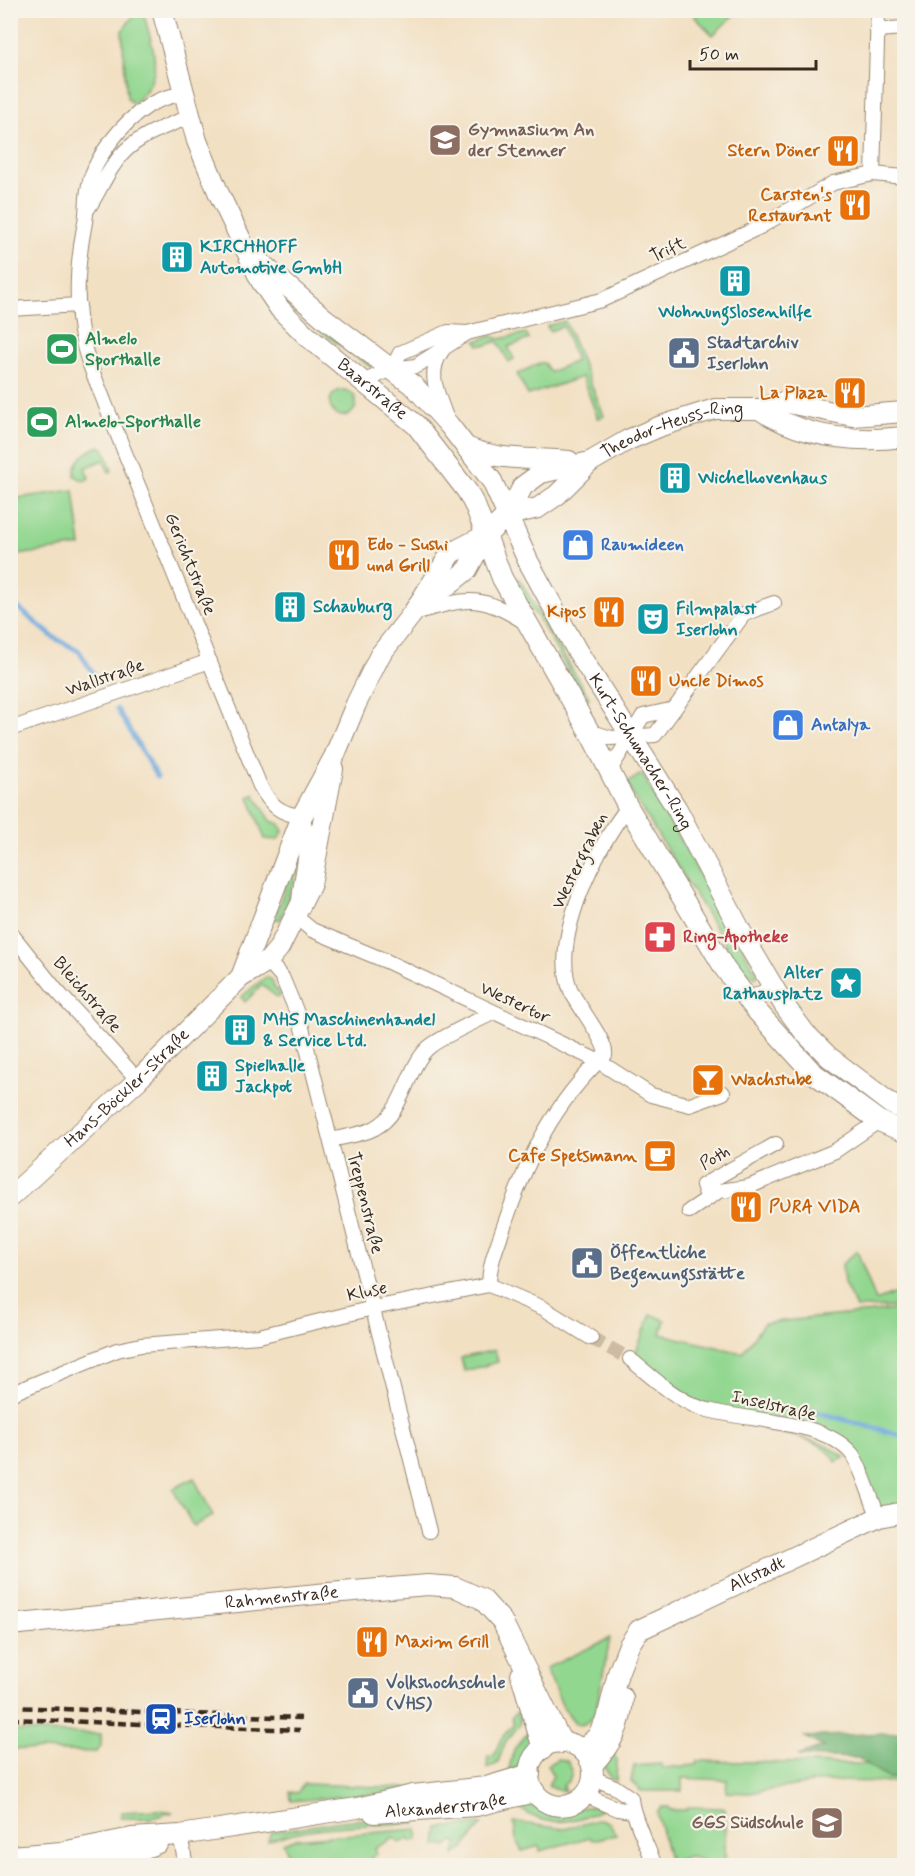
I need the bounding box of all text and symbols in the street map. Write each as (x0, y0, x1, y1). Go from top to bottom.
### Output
scale bar (690, 33, 816, 71)
text: 50 m (699, 43, 739, 67)
place label: Gymnasium An der Stenner (468, 118, 594, 163)
school or university icon: Gymnasium An der Stenner (427, 122, 463, 158)
restaurant icon: Stern Döner (825, 133, 861, 169)
place label: Stern Döner (727, 139, 821, 163)
place label: Carsten's Restaurant (748, 183, 832, 228)
restaurant icon: Carsten's Restaurant (837, 187, 873, 223)
street label: Trift (646, 231, 690, 269)
place label: KIRCHHOFF Automotive GmbH (200, 235, 342, 280)
building icon: KIRCHHOFF Automotive GmbH (159, 239, 195, 275)
building icon: Wohnungslosenhilfe (717, 263, 753, 299)
place label: Wohnungslosenhilfe (657, 300, 812, 326)
place label: Almelo Sporthalle (85, 327, 161, 372)
sports icon: Almelo Sporthalle (44, 331, 80, 367)
place label: Stadtarchiv Iserlohn (707, 331, 799, 376)
public building icon: Stadtarchiv Iserlohn (666, 335, 702, 371)
street label: Baarstraße (332, 353, 413, 426)
restaurant icon: La Plaza (832, 375, 868, 411)
place label: La Plaza (759, 381, 828, 405)
street label: Theodor-Heuss-Ring (596, 397, 743, 465)
sports icon: Almelo-Sporthalle (24, 404, 60, 440)
place label: Almelo-Sporthalle (65, 410, 201, 434)
building icon: Wichelhovenhaus (657, 460, 693, 496)
place label: Wichelhovenhaus (697, 466, 827, 490)
street label: Gerichtstraße (159, 509, 222, 619)
shop icon: Raumideen (560, 527, 596, 563)
place label: Edo - Sushi und Grill (367, 533, 448, 578)
place label: Raumideen (601, 533, 684, 557)
restaurant icon: Edo - Sushi und Grill (326, 537, 362, 573)
building icon: Schauburg (272, 589, 308, 625)
restaurant icon: Kipos (591, 594, 627, 630)
place label: Schauburg (313, 595, 392, 621)
place label: Filmpalast Iserlohn (676, 597, 757, 642)
place label: Kipos (547, 600, 586, 624)
theatre icon: Filmpalast Iserlohn (635, 601, 671, 637)
street label: Wallstraße (63, 653, 148, 703)
restaurant icon: Uncle Dimos (628, 663, 664, 699)
street label: Kurt-Schumacher-Ring (583, 669, 698, 835)
place label: Uncle Dimos (669, 669, 764, 693)
shop icon: Antalya (770, 707, 806, 743)
place label: Antalya (811, 713, 871, 737)
street label: Westergraben (546, 809, 616, 914)
pharmacy icon: Ring-Apotheke (642, 919, 678, 955)
place label: Ring-Apotheke (683, 925, 789, 951)
street label: Bleichstraße (47, 952, 127, 1038)
place label: Alter Rathausplatz (723, 961, 824, 1006)
place icon: Alter Rathausplatz (828, 965, 864, 1001)
street label: Westertor (476, 976, 555, 1030)
place label: MHS Maschinenhandel & Service Ltd. (263, 1008, 436, 1053)
building icon: MHS Maschinenhandel & Service Ltd. (222, 1012, 258, 1048)
street label: Hans-Böckler-Straße (59, 1023, 195, 1153)
place label: Spielhalle Jackpot (235, 1054, 305, 1099)
building icon: Spielhalle Jackpot (194, 1058, 230, 1094)
bar icon: Wachstube (690, 1062, 726, 1098)
place label: Wachstube (730, 1068, 813, 1092)
cafe icon: Cafe Spetsmann (642, 1138, 678, 1174)
street label: Poth (695, 1140, 735, 1176)
place label: Cafe Spetsmann (508, 1144, 638, 1168)
street label: Treppenstraße (341, 1150, 389, 1256)
restaurant icon: PURA VIDA (728, 1189, 764, 1225)
place label: PURA VIDA (769, 1195, 861, 1219)
place label: Öffentliche Begenungsstätte (610, 1241, 745, 1288)
public building icon: Öffentliche Begenungsstätte (569, 1245, 605, 1281)
street label: Kluse (345, 1276, 389, 1308)
street label: Inselstraße (729, 1385, 819, 1427)
street label: Altstadt (725, 1551, 789, 1598)
street label: Rahmenstraße (224, 1580, 339, 1615)
restaurant icon: Maxim Grill (354, 1624, 390, 1660)
place label: Maxim Grill (395, 1630, 489, 1654)
place label: Volkshochschule (VHS) (386, 1671, 506, 1716)
public building icon: Volkshochschule (VHS) (345, 1675, 381, 1711)
station icon: Iserlohn (143, 1701, 179, 1737)
place label: Iserlohn (184, 1707, 246, 1731)
street label: Alexanderstraße (384, 1787, 509, 1824)
school or university icon: GGS Südschule (809, 1805, 845, 1841)
place label: GGS Südschule (692, 1811, 804, 1835)

